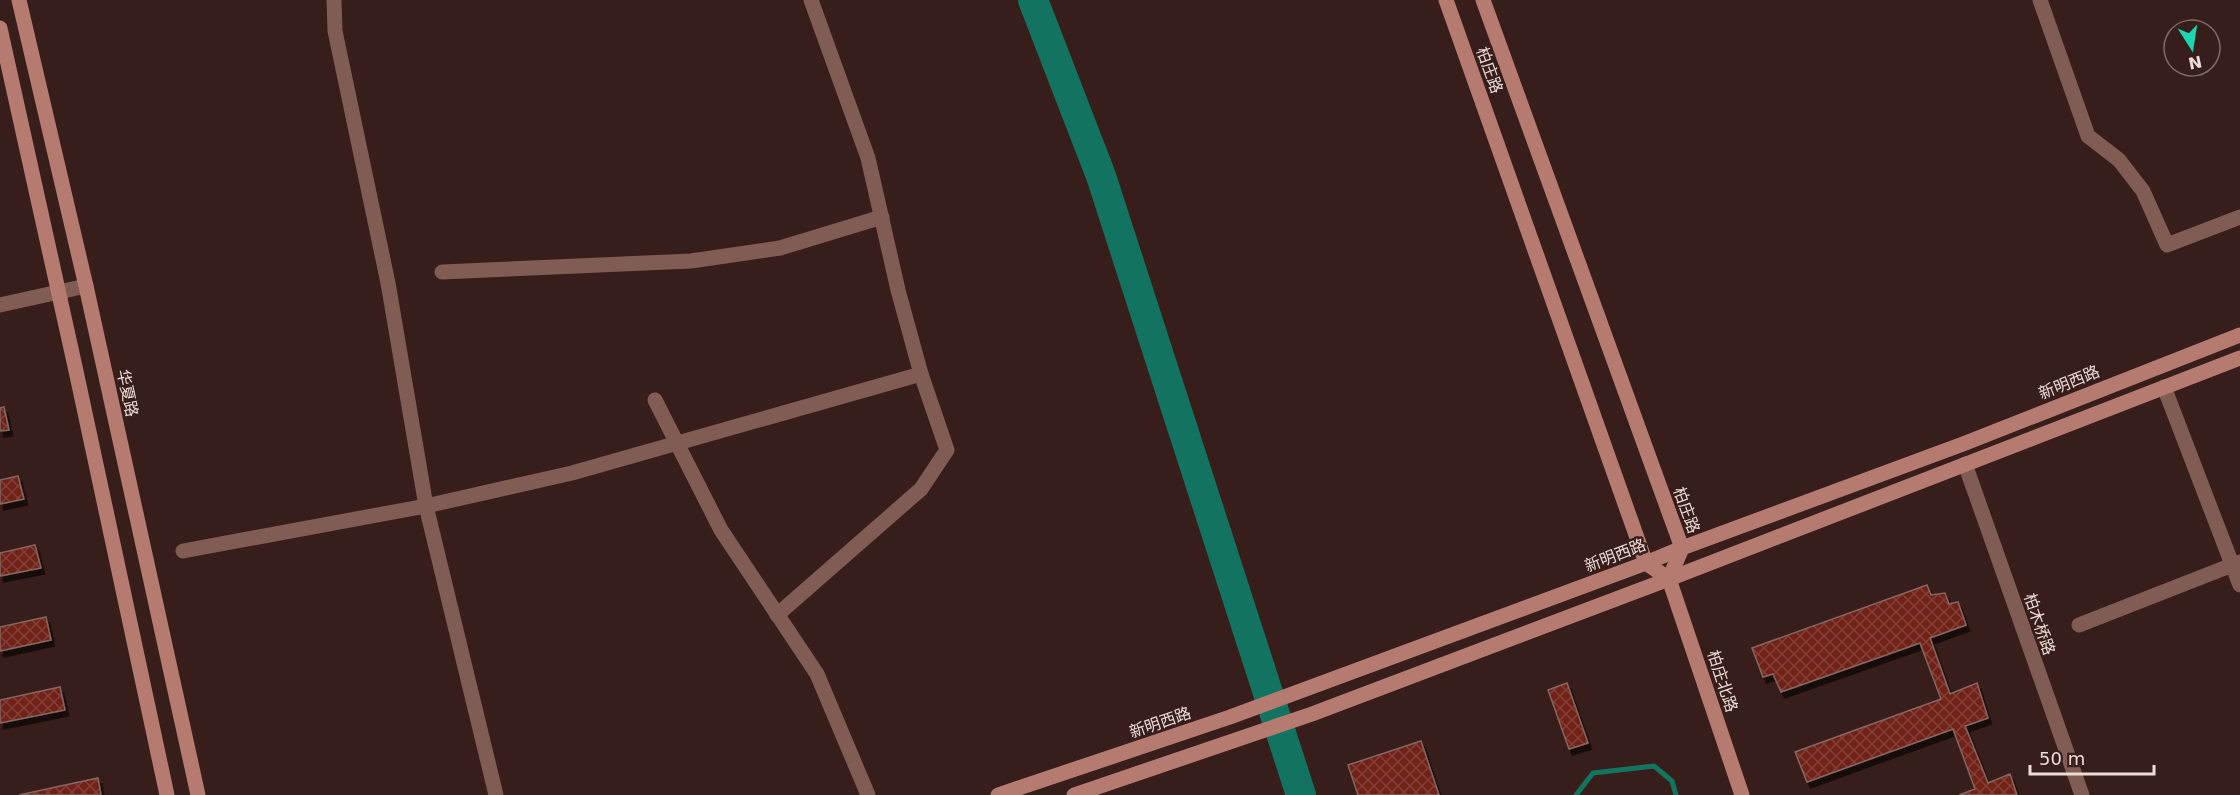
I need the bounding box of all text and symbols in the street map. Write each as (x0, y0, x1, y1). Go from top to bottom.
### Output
north arrow (2162, 18, 2222, 78)
street label: 柏庄路 (1472, 44, 1507, 96)
text: N (2186, 51, 2204, 73)
street label: 新明西路 (2036, 362, 2102, 403)
street label: 华夏路 (113, 368, 142, 419)
street label: 柏庄路 (1669, 484, 1704, 536)
street label: 新明西路 (1582, 535, 1648, 576)
street label: 柏木桥路 (2020, 591, 2059, 658)
street label: 柏庄北路 (1704, 648, 1741, 715)
street label: 新明西路 (1127, 703, 1194, 742)
scale bar (2030, 738, 2154, 776)
text: 50 m (2039, 748, 2085, 769)

